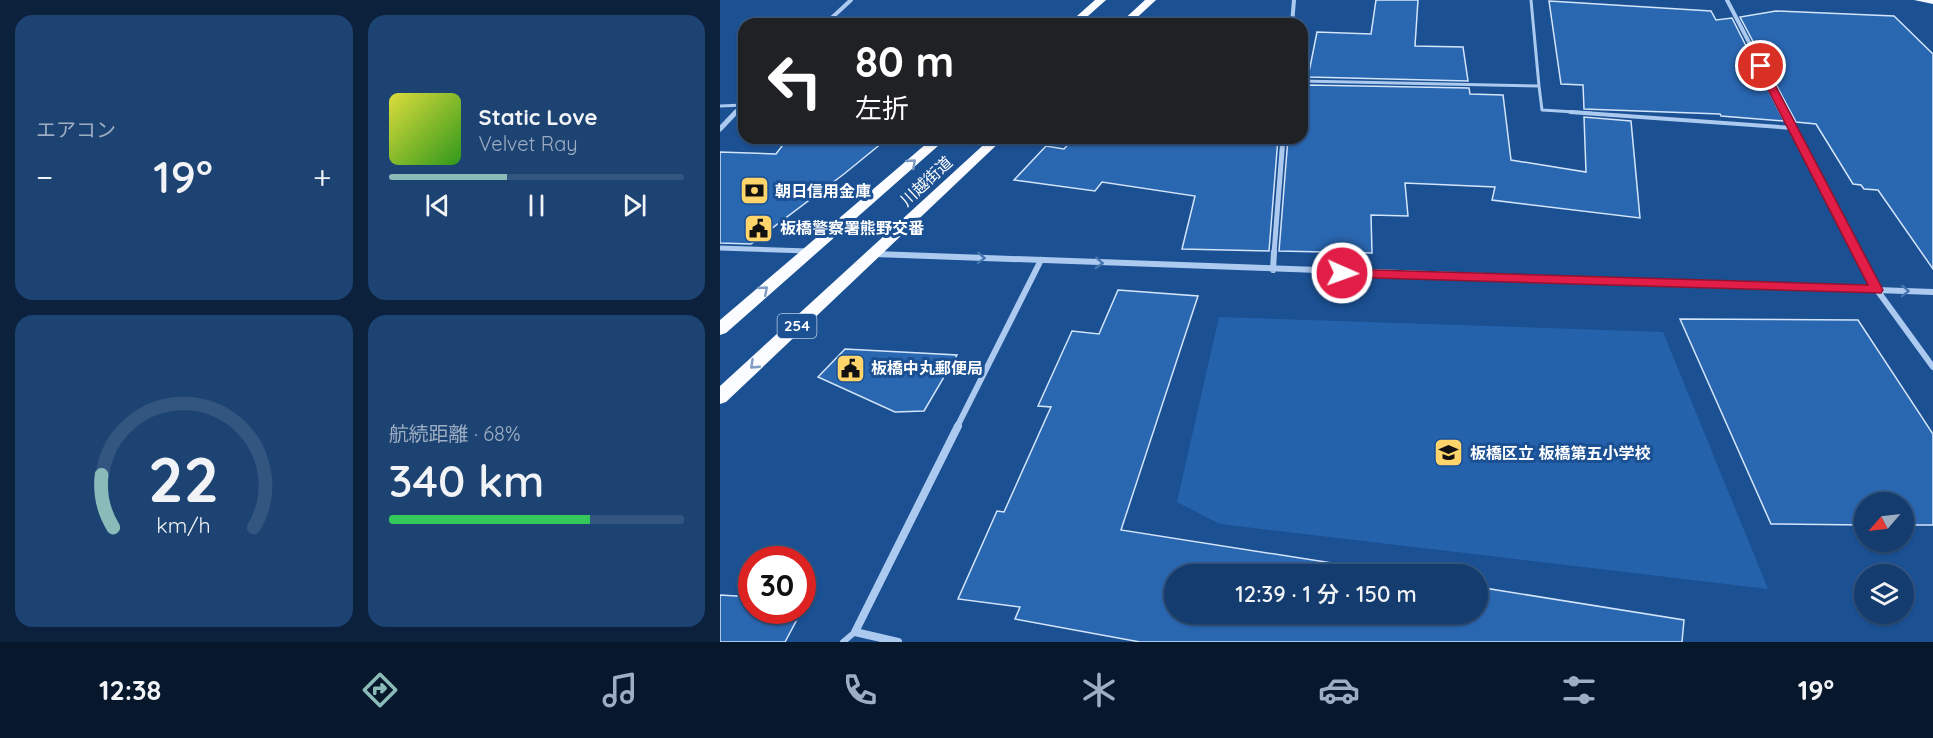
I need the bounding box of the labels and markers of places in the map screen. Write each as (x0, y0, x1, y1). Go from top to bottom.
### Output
pin (1735, 40, 1786, 91)
bank icon: 朝日信用金庫 (738, 175, 770, 207)
place label: 朝日信用金庫 (775, 181, 871, 201)
public building icon: 板橋警察署熊野交番 (743, 212, 775, 244)
place label: 板橋警察署熊野交番 (780, 218, 924, 238)
public building icon: 板橋中丸郵便局 (834, 352, 866, 384)
place label: 板橋中丸郵便局 (871, 358, 983, 378)
school or university icon: 板橋区立 板橋第五小学校 (1433, 437, 1465, 469)
place label: 板橋区立 板橋第五小学校 (1470, 443, 1650, 463)

